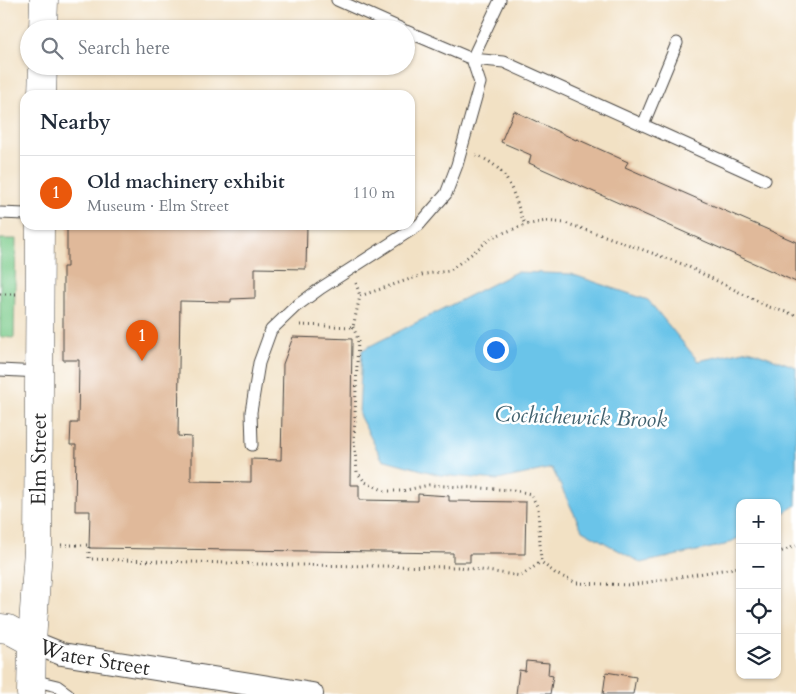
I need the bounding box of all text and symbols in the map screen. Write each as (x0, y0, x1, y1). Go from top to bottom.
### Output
search box (20, 20, 415, 75)
icon: search (38, 34, 66, 62)
text: Search here (78, 35, 170, 61)
text: Nearby (40, 108, 111, 137)
text: Old machinery exhibit (87, 169, 285, 195)
text: 1 (52, 182, 60, 204)
text: 110 m (353, 182, 395, 204)
text: Museum · Elm Street (87, 195, 229, 217)
pin: 1 (126, 320, 158, 361)
your location (483, 337, 509, 363)
water label: Cochichewick Brook (494, 399, 668, 435)
street label: Elm Street (24, 413, 54, 505)
map controls (736, 499, 781, 679)
button: + (736, 499, 781, 544)
button: − (736, 544, 781, 589)
button: locate (736, 589, 781, 634)
street label: Water Street (34, 632, 152, 683)
button: layers (736, 634, 781, 679)

